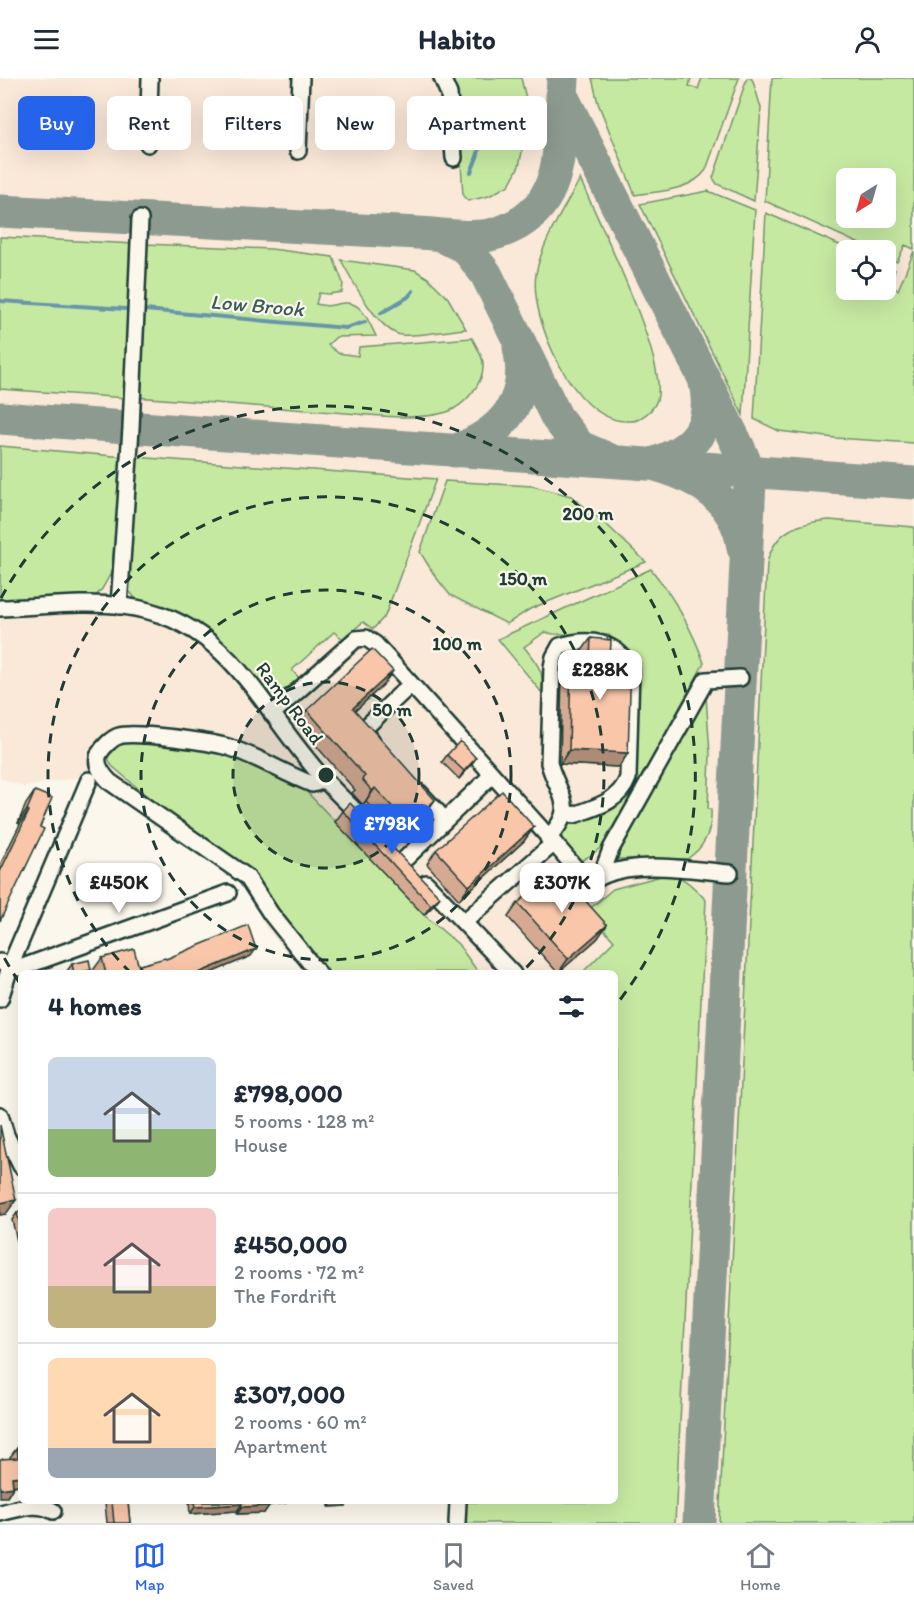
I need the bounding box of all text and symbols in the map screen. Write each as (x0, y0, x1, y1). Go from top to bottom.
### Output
icon: menu (30, 23, 63, 56)
text: Habito (418, 23, 496, 56)
icon: person (851, 23, 884, 56)
chip: Buy (18, 96, 95, 150)
chip: Rent (107, 96, 191, 150)
chip: Filters (203, 96, 303, 150)
chip: New (315, 96, 395, 150)
chip: Apartment (407, 96, 547, 150)
north arrow (836, 168, 896, 228)
map controls (836, 168, 896, 300)
button: locate (836, 240, 896, 300)
water label: Low Brook (209, 288, 306, 322)
text: 200 m (563, 503, 614, 525)
text: 150 m (499, 568, 548, 590)
text: 100 m (432, 633, 483, 655)
pin: £288K (558, 650, 642, 701)
street label: Ramp Road (251, 657, 329, 749)
text: £288K (572, 657, 628, 681)
text: 50 m (372, 699, 413, 721)
centre of rings (316, 765, 336, 785)
pin: £798K (350, 804, 434, 855)
text: £798K (365, 811, 419, 835)
pin: £450K (77, 863, 161, 914)
pin: £307K (520, 863, 604, 914)
text: £450K (90, 870, 148, 894)
text: £307K (534, 870, 590, 894)
text: 4 homes (48, 990, 142, 1022)
icon: filters (555, 990, 588, 1023)
text: £798,000 (234, 1077, 343, 1109)
icon: home (96, 1081, 168, 1153)
text: 5 rooms · 128 m² (234, 1109, 375, 1133)
text: House (234, 1133, 288, 1157)
text: £450,000 (234, 1228, 347, 1260)
icon: home (96, 1232, 168, 1304)
text: 2 rooms · 72 m² (234, 1260, 364, 1284)
text: The Fordrift (234, 1284, 337, 1308)
text: £307,000 (234, 1378, 345, 1410)
icon: home (96, 1382, 168, 1454)
text: 2 rooms · 60 m² (234, 1410, 367, 1434)
text: Apartment (234, 1434, 327, 1458)
tab: Map (133, 1539, 166, 1594)
tab: Saved (433, 1539, 474, 1594)
tab: Home (740, 1539, 781, 1594)

